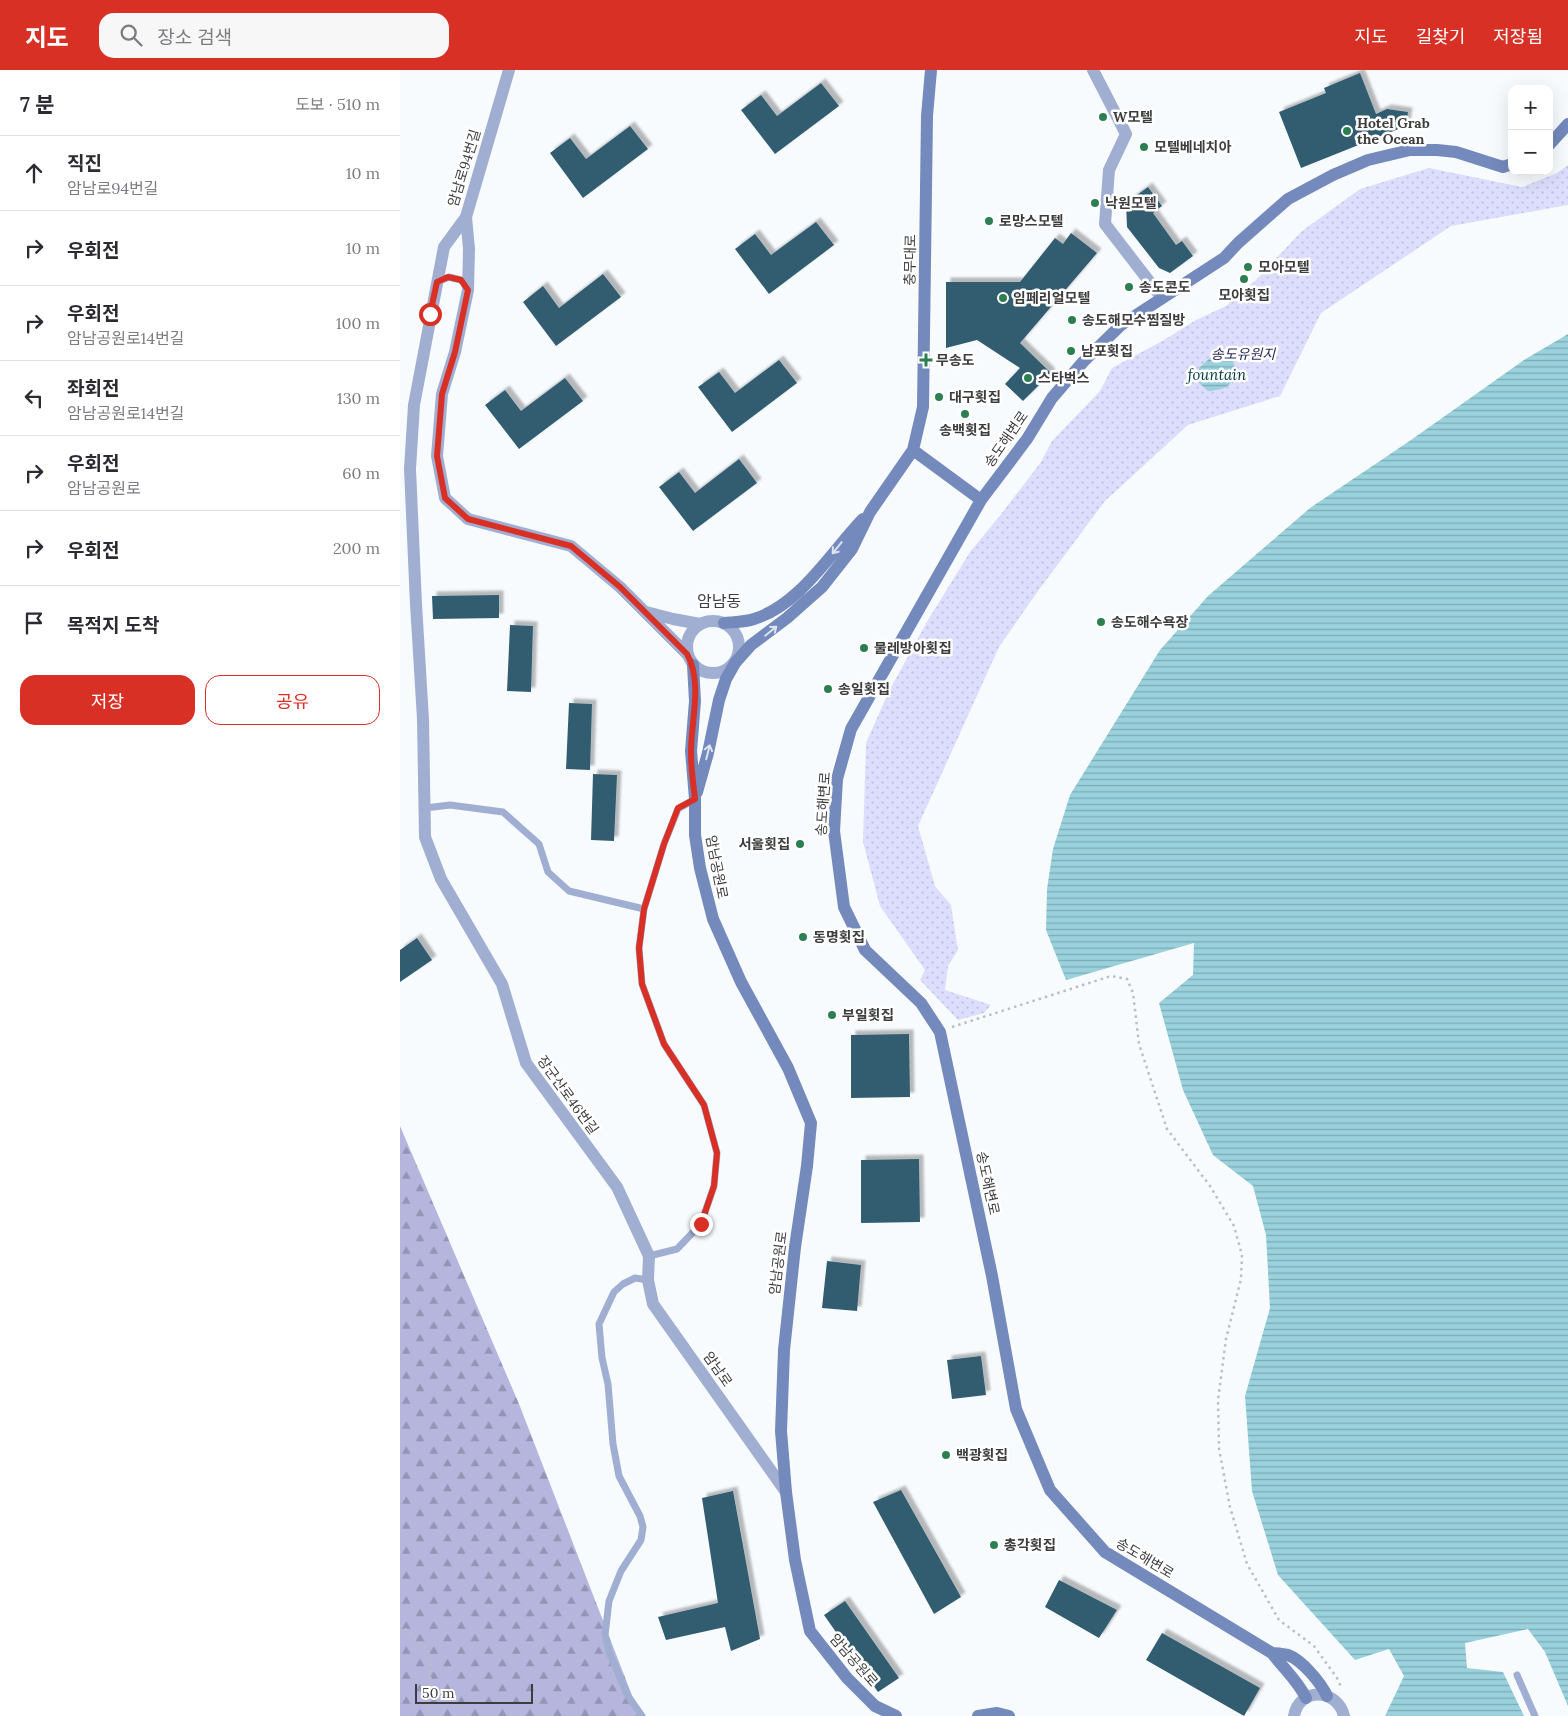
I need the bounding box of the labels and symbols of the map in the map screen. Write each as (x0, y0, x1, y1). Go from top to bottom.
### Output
place label: W모텔 (1113, 108, 1153, 126)
marker: W모텔 (1097, 111, 1109, 123)
place label: Hotel Grab the Ocean (1357, 114, 1430, 148)
marker: Hotel Grab the Ocean (1341, 125, 1353, 137)
street label: 암남로94번길 (444, 127, 484, 209)
place label: 모텔베네치아 (1154, 138, 1231, 156)
marker: 모텔베네치아 (1138, 141, 1150, 153)
place label: 낙원모텔 (1105, 194, 1157, 212)
marker: 낙원모텔 (1089, 197, 1101, 209)
place label: 로망스모텔 (999, 212, 1064, 230)
marker: 로망스모텔 (983, 215, 995, 227)
street label: 충무대로 (901, 234, 919, 286)
place label: 모아모텔 (1258, 258, 1310, 276)
marker: 모아모텔 (1242, 261, 1254, 273)
marker: 모아횟집 (1238, 273, 1250, 285)
place label: 송도콘도 (1139, 278, 1191, 296)
marker: 송도콘도 (1123, 281, 1135, 293)
place label: 모아횟집 (1218, 286, 1270, 304)
place label: 임페리얼모텔 (1013, 289, 1090, 307)
marker: 임페리얼모텔 (997, 292, 1009, 304)
route start (419, 303, 442, 326)
place label: 송도해모수찜질방 (1082, 311, 1185, 329)
marker: 송도해모수찜질방 (1066, 314, 1078, 326)
place label: 남포횟집 (1081, 342, 1133, 360)
marker: 남포횟집 (1065, 345, 1077, 357)
park label: 송도유원지 (1211, 345, 1276, 363)
place label: 무송도 (936, 351, 975, 369)
marker: 무송도 (920, 354, 932, 366)
water label: fountain (1186, 365, 1247, 384)
place label: 스타벅스 (1038, 369, 1090, 387)
marker: 스타벅스 (1022, 372, 1034, 384)
place label: 대구횟집 (949, 388, 1001, 406)
marker: 대구횟집 (933, 391, 945, 403)
street label: 송도해변로 (980, 407, 1032, 471)
marker: 송백횟집 (959, 408, 971, 420)
place label: 송백횟집 (939, 421, 991, 439)
one-way arrow (832, 541, 843, 554)
district label: 암남동 (697, 591, 741, 611)
place label: 송도해수욕장 (1111, 613, 1188, 631)
marker: 송도해수욕장 (1095, 616, 1107, 628)
one-way arrow (764, 625, 777, 636)
place label: 물레방아횟집 (874, 639, 951, 657)
marker: 물레방아횟집 (858, 642, 870, 654)
place label: 송일횟집 (838, 680, 890, 698)
marker: 송일횟집 (822, 683, 834, 695)
one-way arrow (704, 744, 713, 760)
street label: 송도해변로 (812, 771, 834, 837)
street label: 암남공원로 (702, 834, 732, 900)
place label: 서울횟집 (738, 835, 790, 853)
marker: 서울횟집 (794, 838, 806, 850)
place label: 동명횟집 (813, 928, 865, 946)
marker: 동명횟집 (797, 931, 809, 943)
place label: 부일횟집 (842, 1006, 894, 1024)
marker: 부일횟집 (826, 1009, 838, 1021)
street label: 장군산로46번길 (533, 1052, 603, 1138)
street label: 송도해변로 (973, 1150, 1004, 1216)
route end (690, 1213, 713, 1236)
street label: 암남공원로 (765, 1230, 791, 1296)
street label: 암남로 (700, 1348, 737, 1390)
place label: 백광횟집 (956, 1446, 1008, 1464)
marker: 백광횟집 (940, 1449, 952, 1461)
street label: 송도해변로 (1113, 1534, 1177, 1582)
place label: 총각횟집 (1004, 1536, 1056, 1554)
marker: 총각횟집 (988, 1539, 1000, 1551)
street label: 암남공원로 (826, 1630, 882, 1690)
scale bar (415, 1681, 532, 1704)

